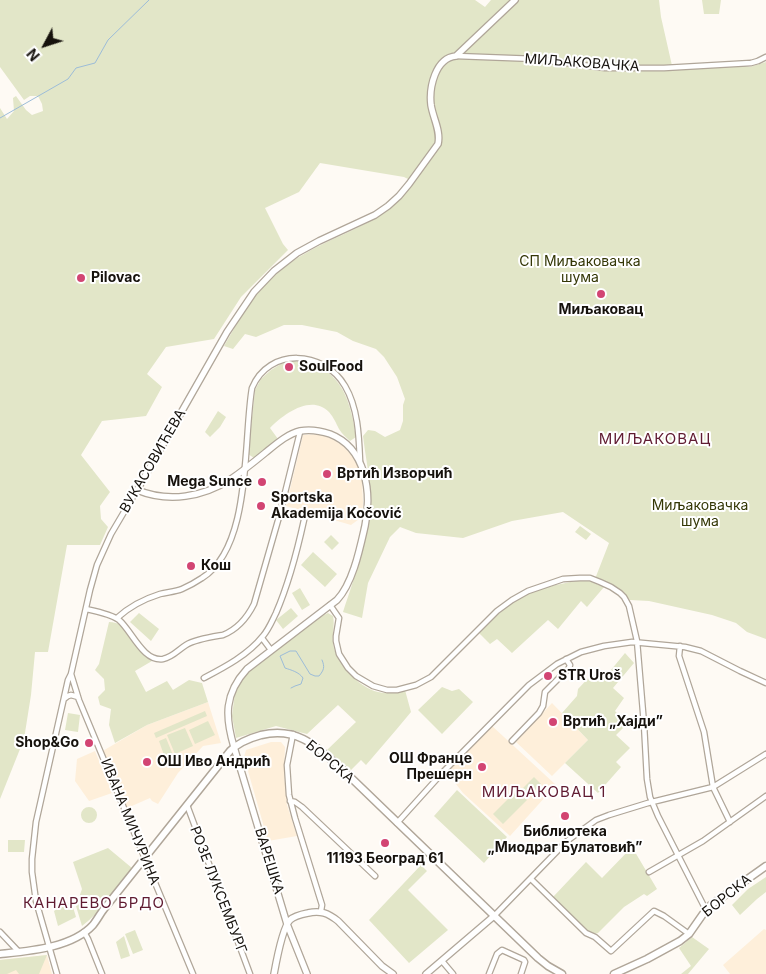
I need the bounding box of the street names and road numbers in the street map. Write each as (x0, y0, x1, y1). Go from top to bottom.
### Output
street label: МИЉАКОВАЧКА (524, 51, 640, 75)
street label: ВУКАСОВИЋЕВА (117, 406, 189, 516)
street label: БОРСКА (302, 737, 358, 787)
street label: ИВАНА МИЧУРИНА (97, 756, 163, 888)
street label: РОЗЕ ЛУКСЕМБУРГ (186, 824, 250, 956)
street label: ВАРЕШКА (251, 826, 287, 896)
street label: БОРСКА (699, 871, 755, 921)

